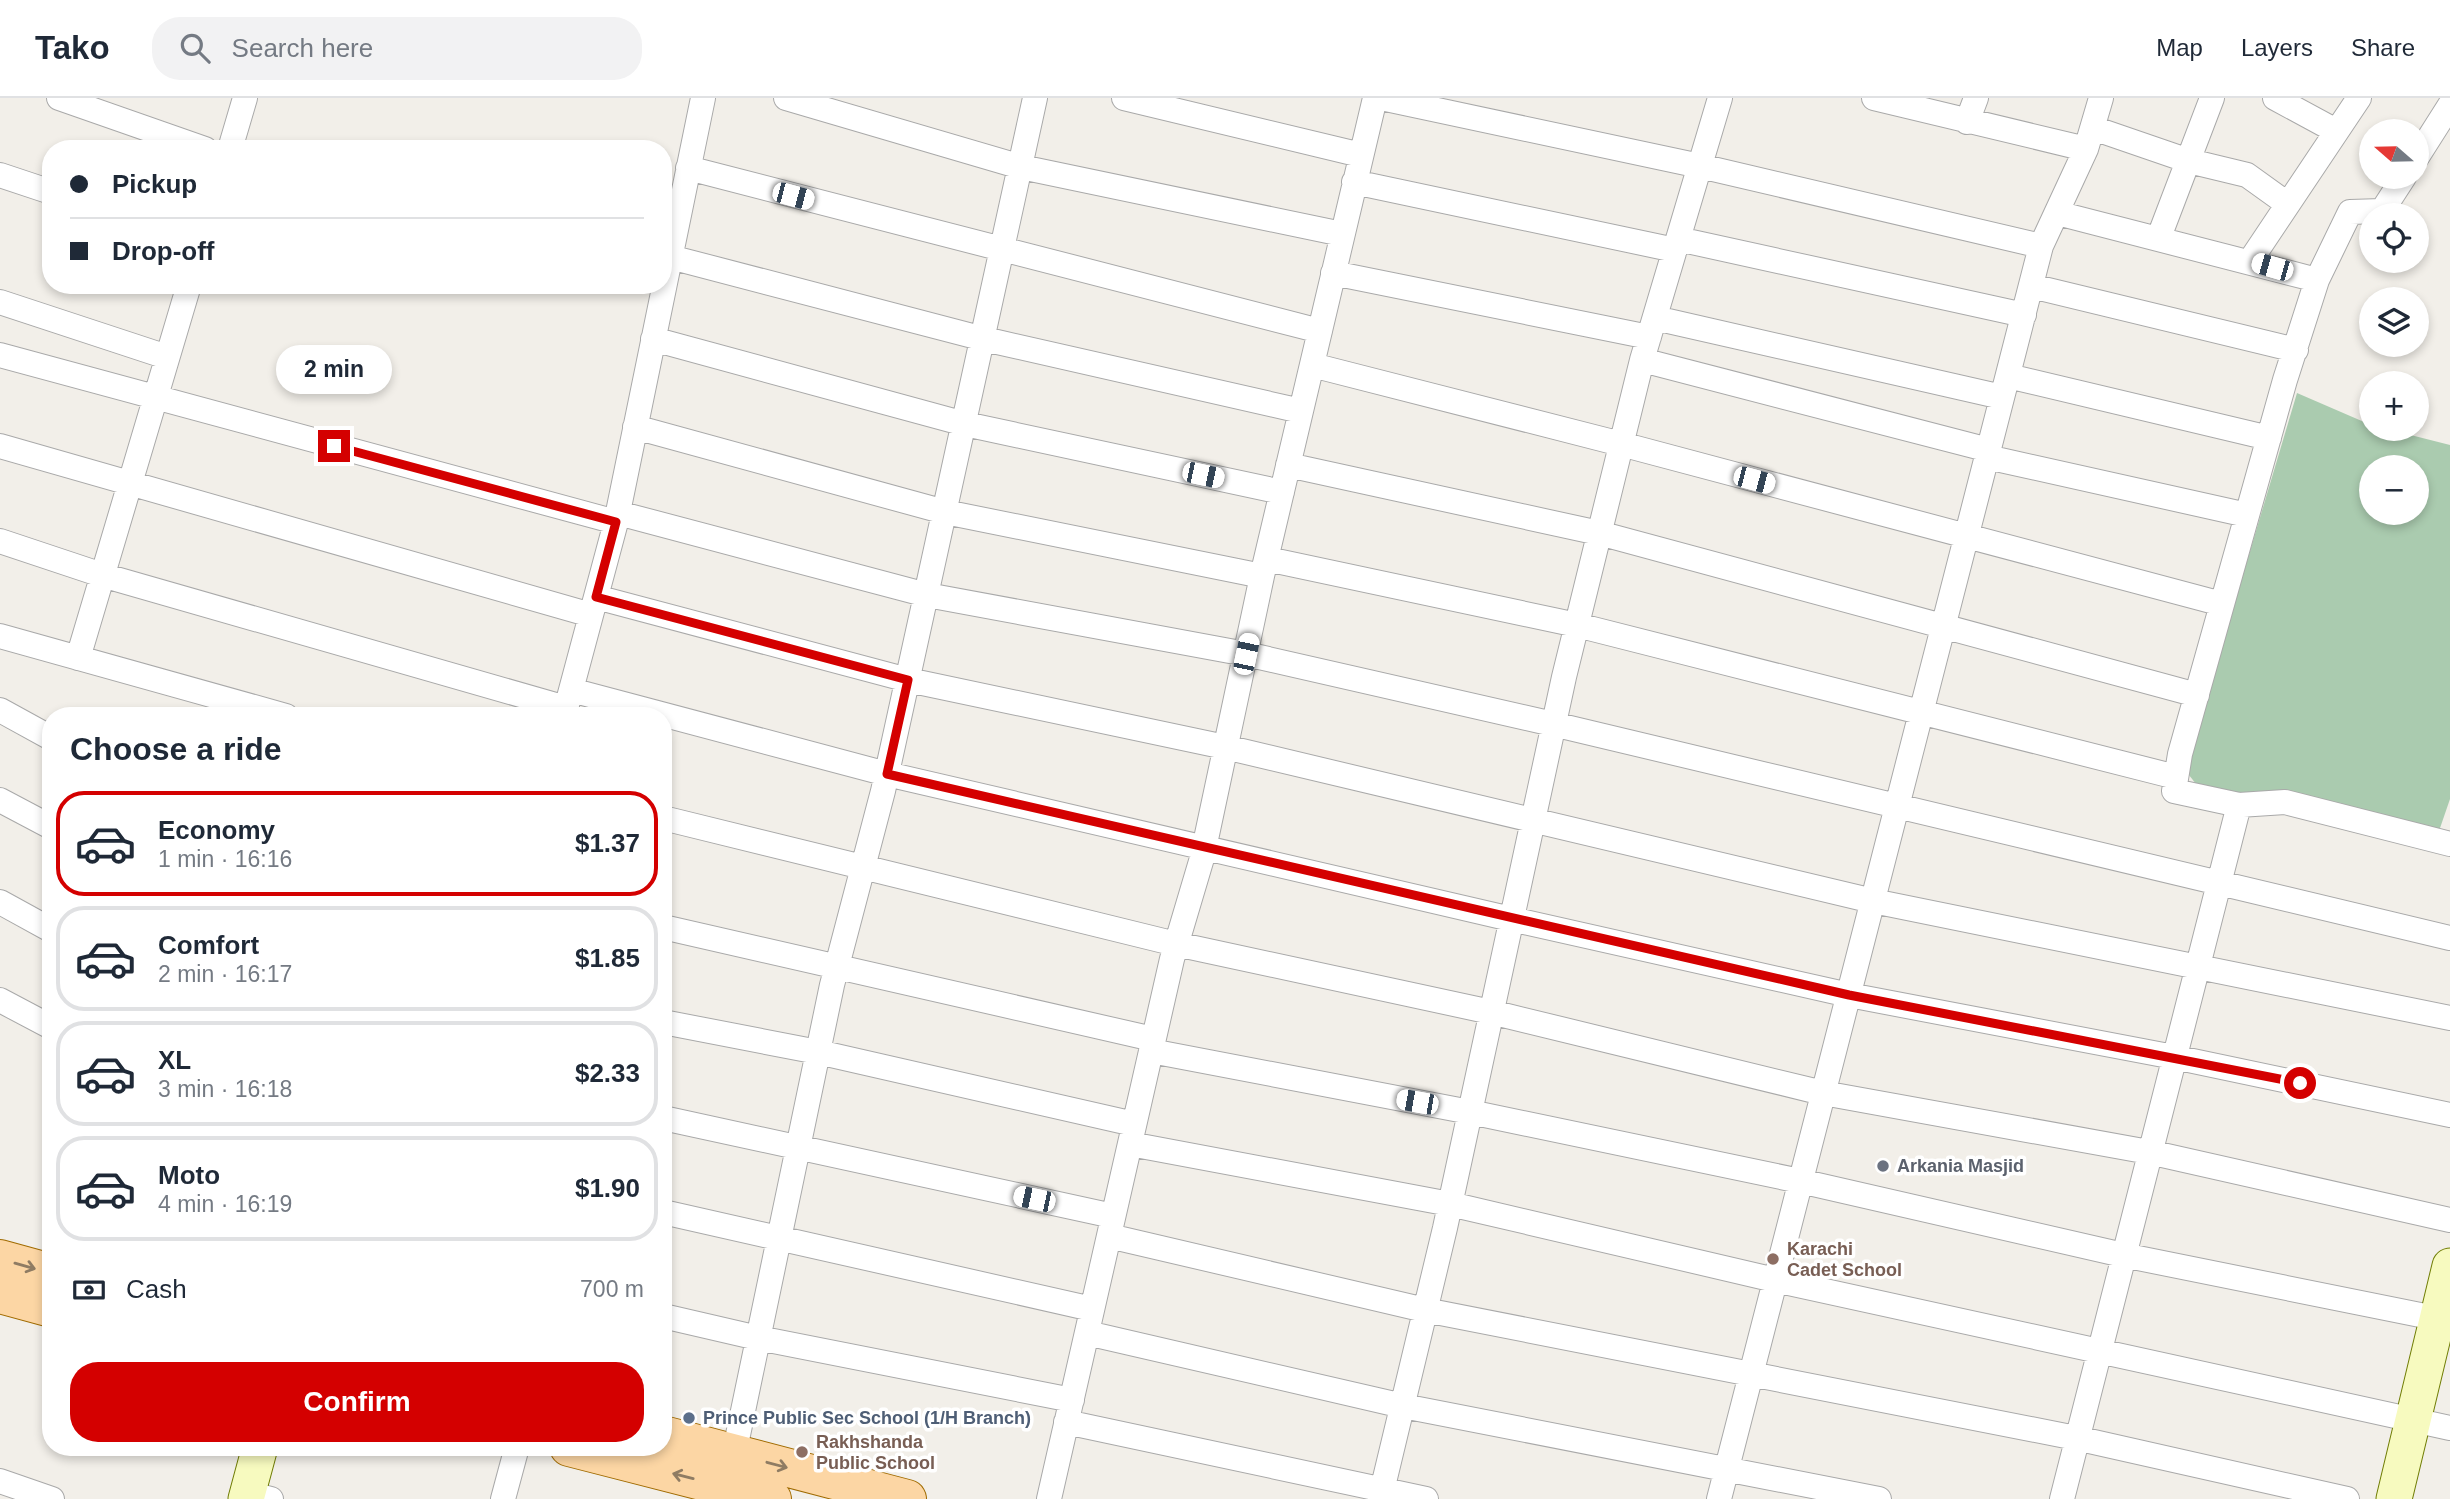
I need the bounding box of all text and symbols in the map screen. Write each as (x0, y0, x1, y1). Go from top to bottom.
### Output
search box (152, 17, 642, 80)
text: Tako (35, 29, 110, 66)
icon: search (176, 29, 214, 67)
text: Search here (232, 33, 373, 63)
text: Map (2156, 34, 2203, 61)
text: Layers (2241, 34, 2313, 61)
text: Share (2351, 34, 2415, 61)
north arrow (2359, 119, 2429, 189)
map controls (2359, 119, 2429, 525)
text: Pickup (112, 169, 197, 199)
car (770, 180, 817, 212)
button: locate (2359, 203, 2429, 273)
text: Drop-off (112, 236, 215, 266)
car (2249, 251, 2296, 283)
button: layers (2359, 287, 2429, 357)
callout: 2 min (276, 344, 392, 394)
text: 2 min (304, 356, 364, 382)
button: + (2359, 371, 2429, 441)
route end (318, 430, 350, 462)
button: − (2359, 455, 2429, 525)
car (1181, 460, 1226, 490)
car (1731, 464, 1778, 496)
car (1232, 631, 1261, 677)
text: Choose a ride (70, 731, 282, 767)
icon: car (74, 812, 137, 875)
text: Economy (158, 815, 275, 845)
text: $1.37 (575, 828, 640, 858)
text: 1 min · 16:16 (158, 846, 292, 872)
icon: car (74, 927, 137, 990)
text: Comfort (158, 930, 259, 960)
text: $1.85 (575, 943, 640, 973)
text: 2 min · 16:17 (158, 961, 292, 987)
icon: car (74, 1042, 137, 1105)
text: XL (158, 1045, 191, 1075)
text: $2.33 (575, 1058, 640, 1088)
route start (2284, 1067, 2316, 1099)
text: 3 min · 16:18 (158, 1076, 292, 1102)
car (1395, 1088, 1440, 1116)
place label: Arkania Masjid (1897, 1156, 2024, 1176)
icon: car (74, 1157, 137, 1220)
marker: Arkania Masjid (1875, 1158, 1891, 1174)
text: Moto (158, 1160, 220, 1190)
text: $1.90 (575, 1173, 640, 1203)
car (1012, 1184, 1057, 1214)
text: 4 min · 16:19 (158, 1191, 292, 1217)
place label: Karachi Cadet School (1787, 1239, 1902, 1280)
marker: Karachi Cadet School (1765, 1251, 1781, 1267)
one-way arrow (14, 1260, 36, 1273)
icon: cash (70, 1271, 108, 1309)
text: Cash (126, 1274, 187, 1304)
text: 700 m (580, 1276, 644, 1302)
button: Confirm (70, 1362, 644, 1442)
place label: Prince Public Sec School (1/H Branch) (703, 1408, 1031, 1428)
marker: Prince Public Sec School (1/H Branch) (681, 1410, 697, 1426)
place label: Rakhshanda Public School (816, 1432, 935, 1473)
marker: Rakhshanda Public School (794, 1444, 810, 1460)
one-way arrow (765, 1459, 788, 1472)
one-way arrow (672, 1469, 694, 1482)

